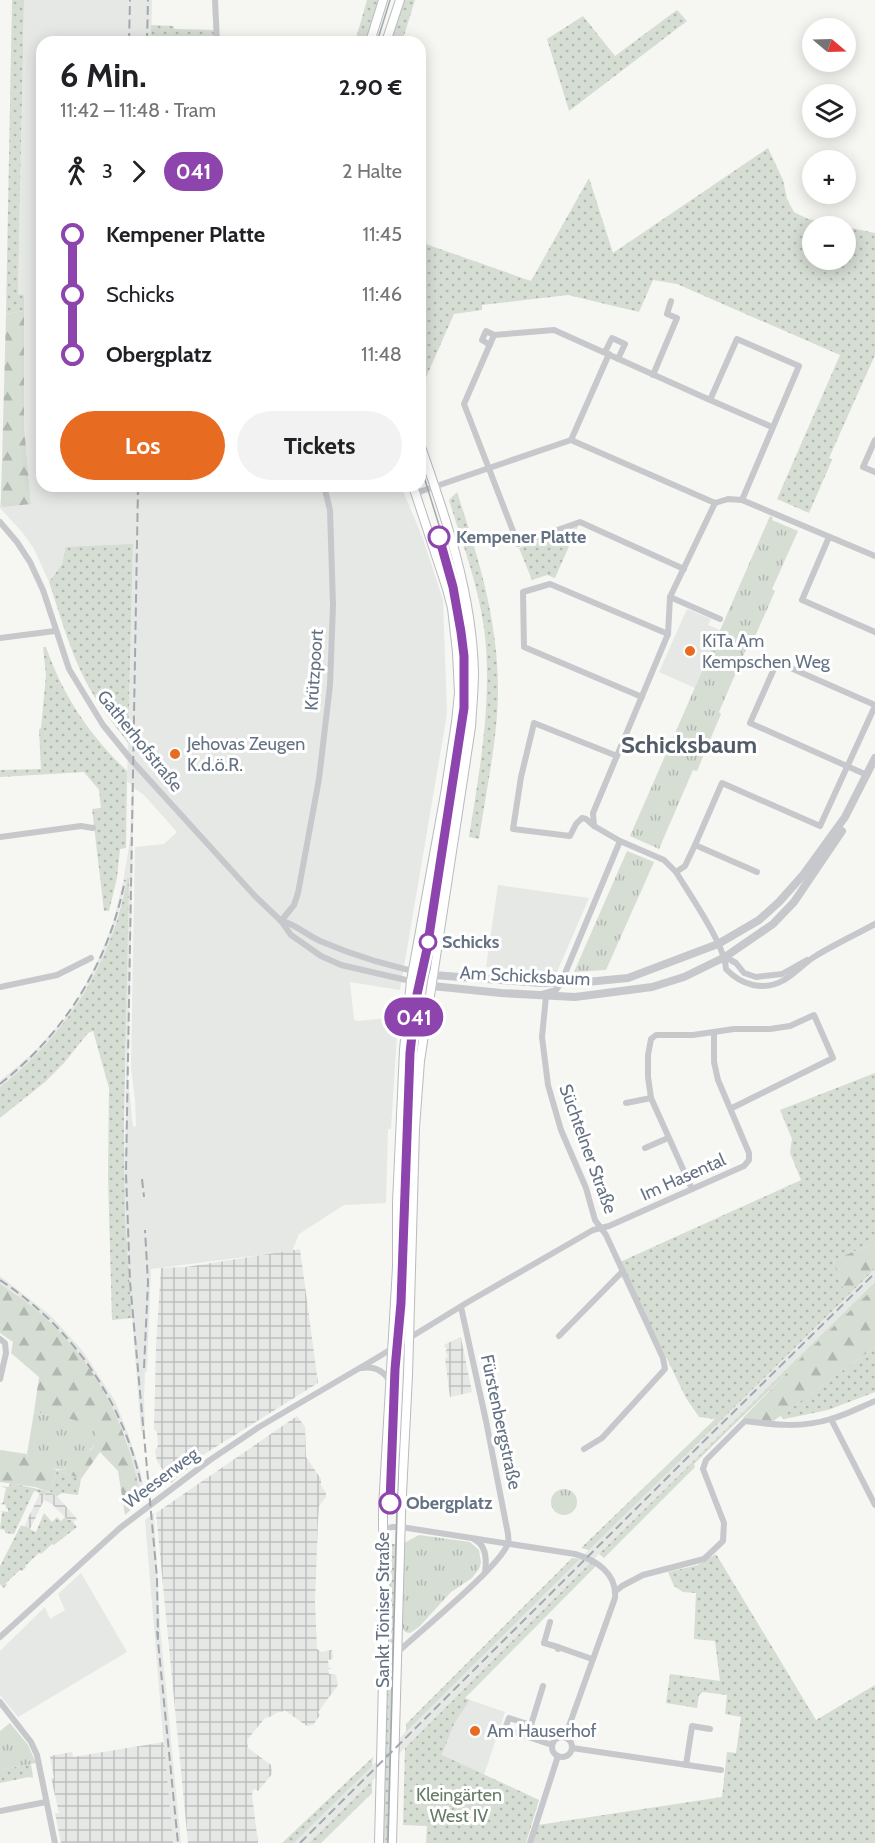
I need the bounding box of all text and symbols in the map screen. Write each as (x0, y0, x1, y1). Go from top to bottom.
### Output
north arrow (802, 18, 856, 72)
map controls (802, 18, 856, 270)
text: 6 Min. (60, 55, 147, 95)
text: 2.90 € (339, 74, 402, 101)
button: layers (802, 84, 856, 138)
text: 11:42 – 11:48 · Tram (60, 98, 216, 122)
button: + (802, 150, 856, 204)
icon: walk (60, 155, 93, 188)
icon: forward (122, 155, 155, 188)
text: 3 (102, 159, 113, 183)
text: 041 (176, 159, 211, 184)
text: 2 Halte (342, 159, 402, 183)
button: − (802, 216, 856, 270)
text: Kempener Platte (106, 221, 265, 248)
text: 11:45 (362, 222, 402, 246)
text: Schicks (106, 281, 174, 308)
text: 11:46 (362, 282, 402, 306)
text: Obergplatz (106, 341, 212, 368)
text: 11:48 (361, 342, 402, 366)
button: Los (60, 411, 225, 480)
button: Tickets (237, 411, 402, 480)
marker: Kempener Platte (428, 526, 450, 548)
place label: Kempener Platte (456, 526, 586, 548)
street label: Krützpoort (300, 629, 328, 711)
place label: KiTa Am Kempschen Weg (702, 630, 831, 673)
marker: KiTa Am Kempschen Weg (683, 644, 697, 658)
street label: Gatherhofstraße (92, 686, 188, 796)
district label: Schicksbaum (621, 730, 757, 759)
place label: Jehovas Zeugen K.d.ö.R. (186, 733, 305, 776)
marker: Jehovas Zeugen K.d.ö.R. (168, 747, 182, 761)
place label: Schicks (442, 931, 500, 953)
marker: Schicks (419, 933, 437, 951)
street label: Am Schicksbaum (459, 962, 591, 990)
line badge: 041 (380, 998, 448, 1036)
text: 041 (396, 1005, 432, 1030)
street label: Süchtelner Straße (554, 1081, 622, 1217)
street label: Im Hasental (637, 1148, 730, 1206)
street label: Fürstenbergstraße (476, 1352, 526, 1492)
street label: Weeserweg (119, 1442, 204, 1513)
marker: Obergplatz (379, 1492, 401, 1514)
place label: Obergplatz (406, 1492, 493, 1514)
street label: Sankt Töniser Straße (372, 1532, 394, 1688)
place label: Am Hauserhof (487, 1720, 596, 1742)
marker: Am Hauserhof (468, 1724, 482, 1738)
park label: Kleingärten West IV (416, 1784, 502, 1827)

